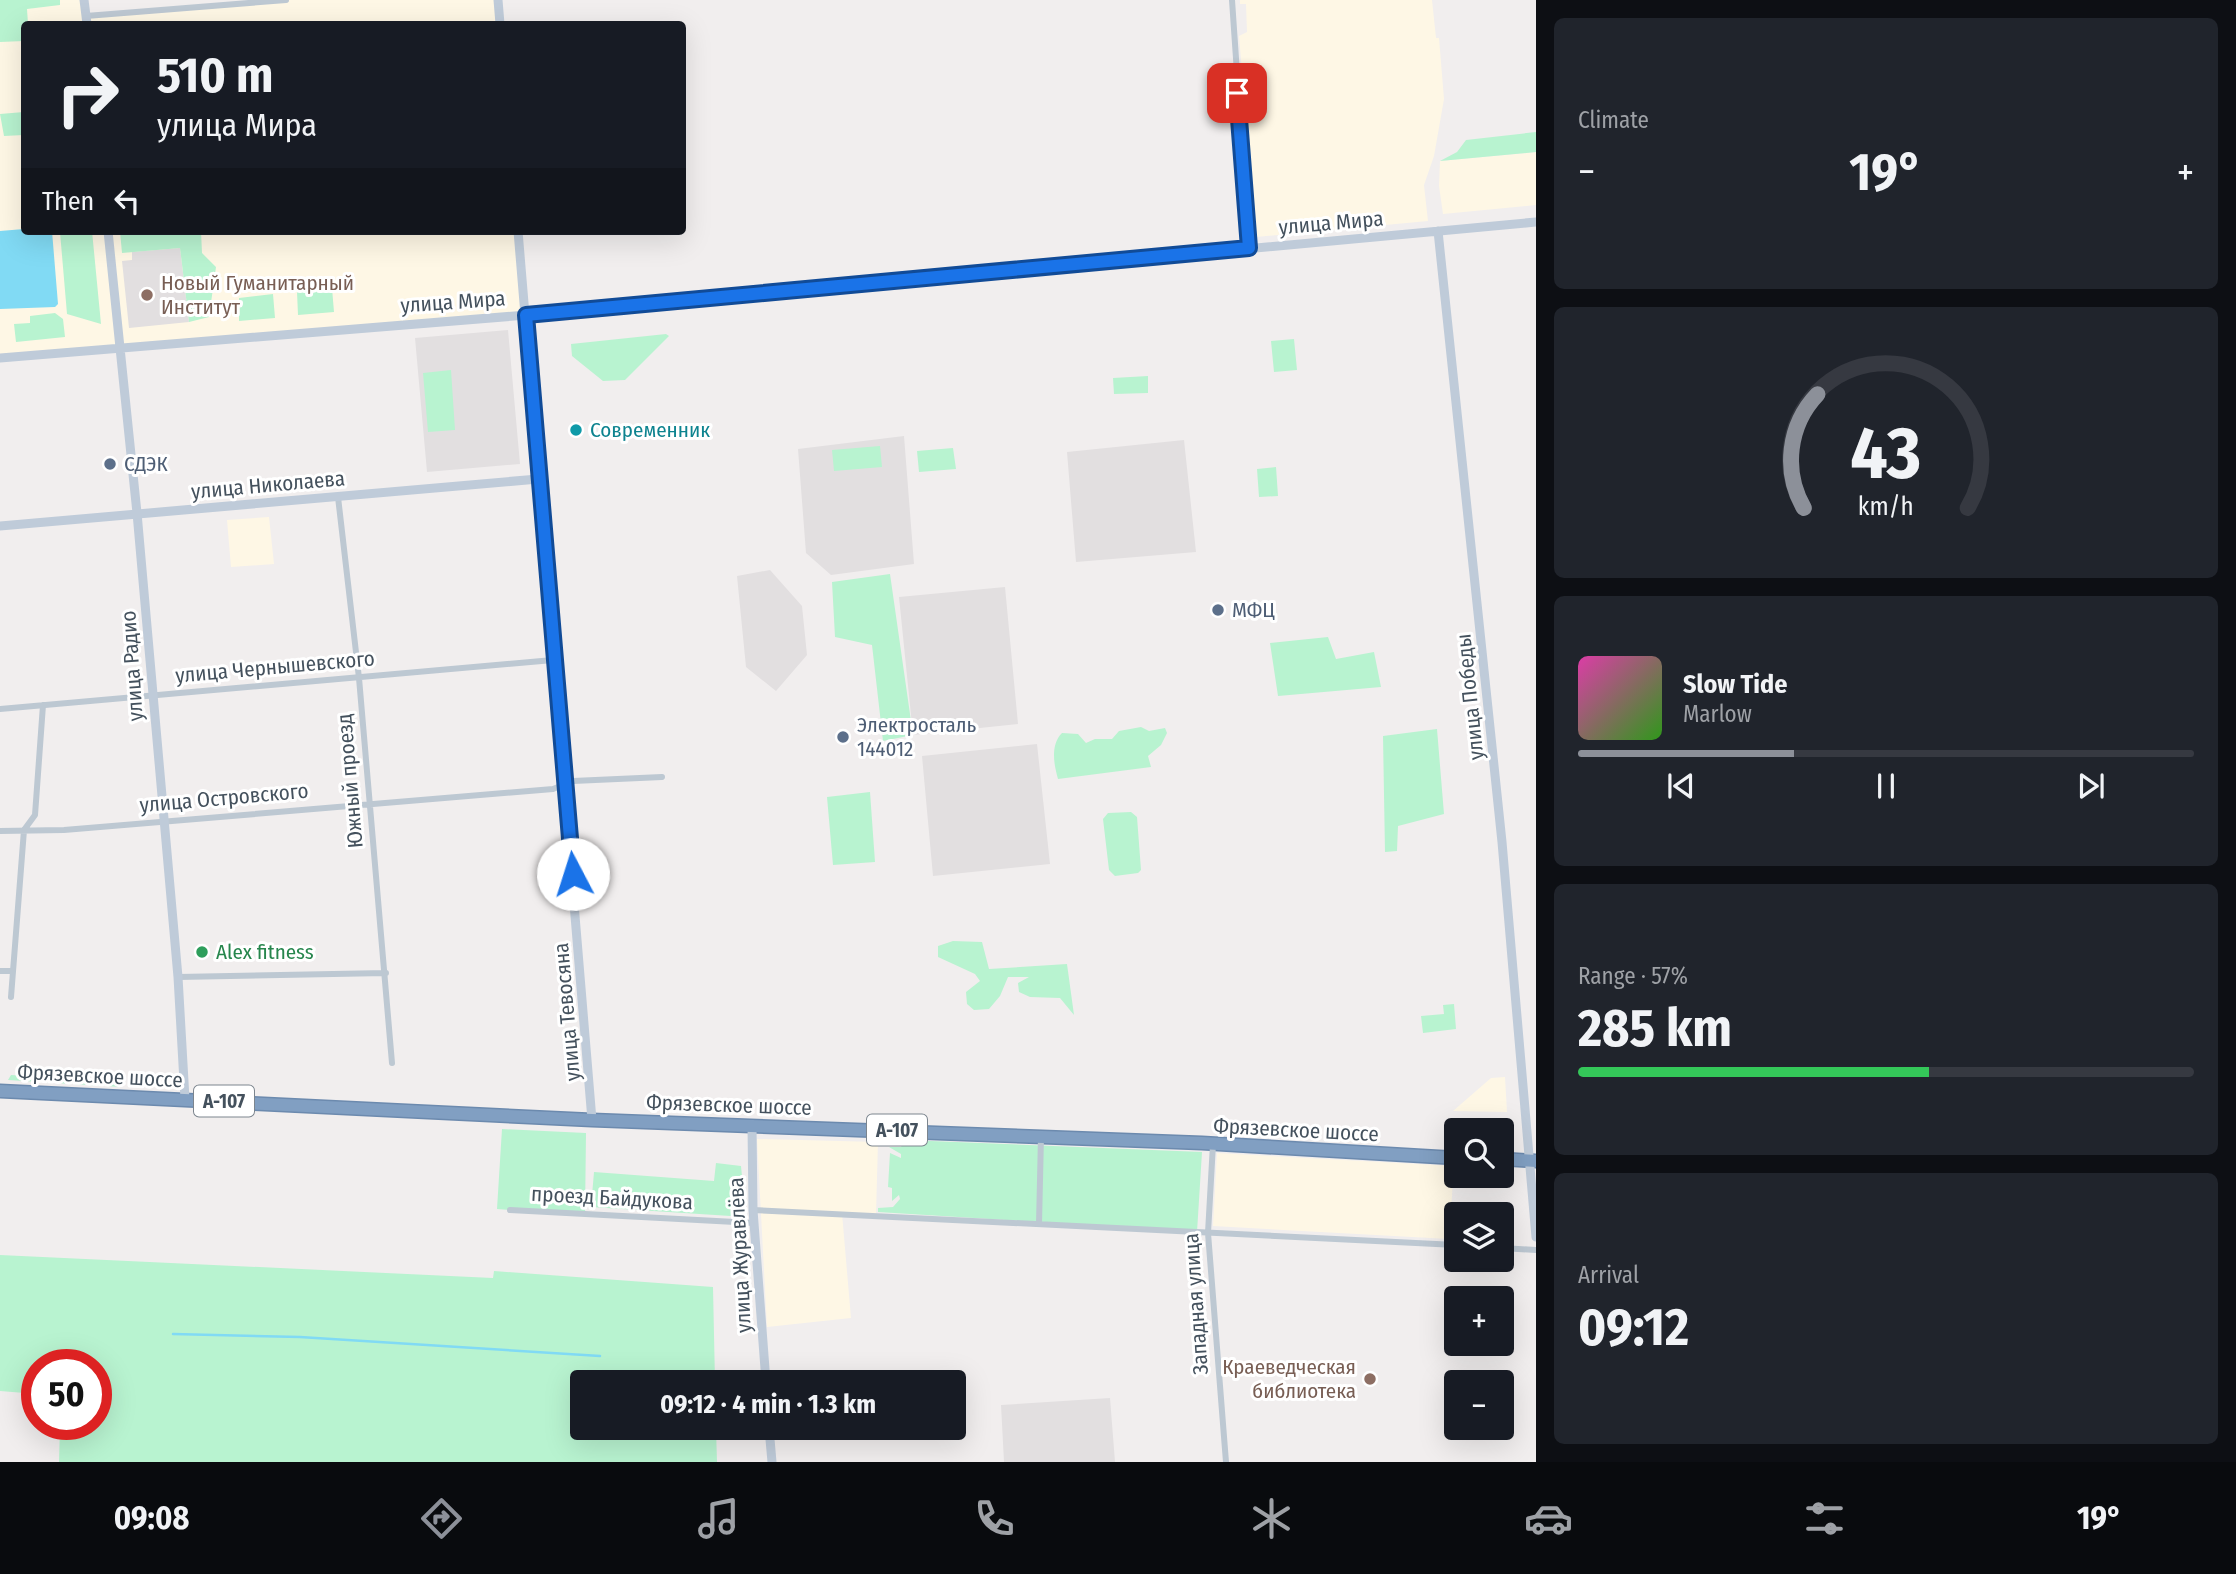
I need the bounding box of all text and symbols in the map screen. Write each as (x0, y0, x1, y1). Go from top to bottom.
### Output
text: 510 m (157, 46, 273, 105)
icon: right (42, 49, 133, 140)
pin (1207, 63, 1267, 123)
icon: arrive (1218, 74, 1256, 112)
text: улица Мира (157, 106, 317, 144)
text: Climate (1578, 106, 1649, 134)
text: 19° (1849, 141, 1923, 204)
text: − (1578, 149, 1595, 195)
text: + (2177, 149, 2194, 195)
icon: left (108, 182, 146, 220)
text: Then (42, 186, 94, 217)
street label: улица Мира (1278, 205, 1384, 241)
place label: Новый Гуманитарный Институт (161, 270, 354, 320)
street label: улица Мира (400, 285, 506, 319)
marker: Новый Гуманитарный Институт (139, 287, 155, 303)
text: 43 (1850, 411, 1922, 498)
place label: Современник (590, 417, 710, 443)
marker: Современник (568, 422, 584, 438)
place label: СДЭК (124, 451, 168, 477)
marker: СДЭК (102, 456, 118, 472)
street label: улица Николаева (190, 465, 346, 505)
text: km/h (1858, 492, 1914, 522)
place label: МФЦ (1232, 597, 1275, 623)
marker: МФЦ (1210, 602, 1226, 618)
street label: улица Радио (115, 610, 149, 722)
street label: улица Победы (1450, 633, 1490, 761)
street label: улица Чернышевского (174, 645, 376, 689)
text: Slow Tide (1683, 669, 1787, 700)
text: Marlow (1683, 700, 1752, 728)
place label: Электросталь 144012 (857, 712, 977, 762)
street label: Южный проезд (331, 713, 369, 849)
marker: Электросталь 144012 (835, 729, 851, 745)
icon: previous (1662, 767, 1700, 805)
icon: pause (1867, 767, 1905, 805)
icon: next (2072, 767, 2110, 805)
street label: улица Островского (139, 778, 309, 818)
position arrow (536, 837, 610, 911)
place label: Alex fitness (216, 939, 314, 965)
street label: улица Тевосяна (548, 942, 586, 1082)
marker: Alex fitness (194, 944, 210, 960)
text: Range · 57% (1578, 962, 1688, 990)
text: 285 km (1578, 997, 1732, 1060)
street label: Фрязевское шоссе (17, 1059, 183, 1093)
road number: А-107 (194, 1086, 254, 1116)
street label: Фрязевское шоссе (646, 1089, 812, 1121)
street label: Фрязевское шоссе (1213, 1113, 1379, 1147)
road number: А-107 (867, 1114, 927, 1146)
map controls (1444, 1118, 1514, 1440)
button: search (1444, 1118, 1514, 1188)
street label: улица Журавлёва (723, 1177, 757, 1333)
street label: проезд Байдукова (531, 1181, 693, 1215)
button: layers (1444, 1202, 1514, 1272)
street label: Западная улица (1178, 1232, 1214, 1376)
text: Arrival (1578, 1261, 1639, 1289)
button: + (1444, 1286, 1514, 1356)
text: 09:12 (1578, 1296, 1689, 1359)
speed limit sign: 50 (21, 1349, 112, 1440)
place label: Краеведческая библиотека (1222, 1354, 1356, 1404)
button: − (1444, 1370, 1514, 1440)
marker: Краеведческая библиотека (1362, 1371, 1378, 1387)
text: 09:12 · 4 min · 1.3 km (660, 1389, 876, 1420)
icon: directions (417, 1494, 466, 1543)
icon: music (694, 1494, 743, 1543)
icon: phone (970, 1494, 1019, 1543)
icon: climate (1247, 1494, 1296, 1543)
icon: car (1524, 1494, 1573, 1543)
icon: filters (1800, 1494, 1849, 1543)
text: 09:08 (114, 1499, 189, 1537)
text: 19° (2077, 1499, 2122, 1537)

